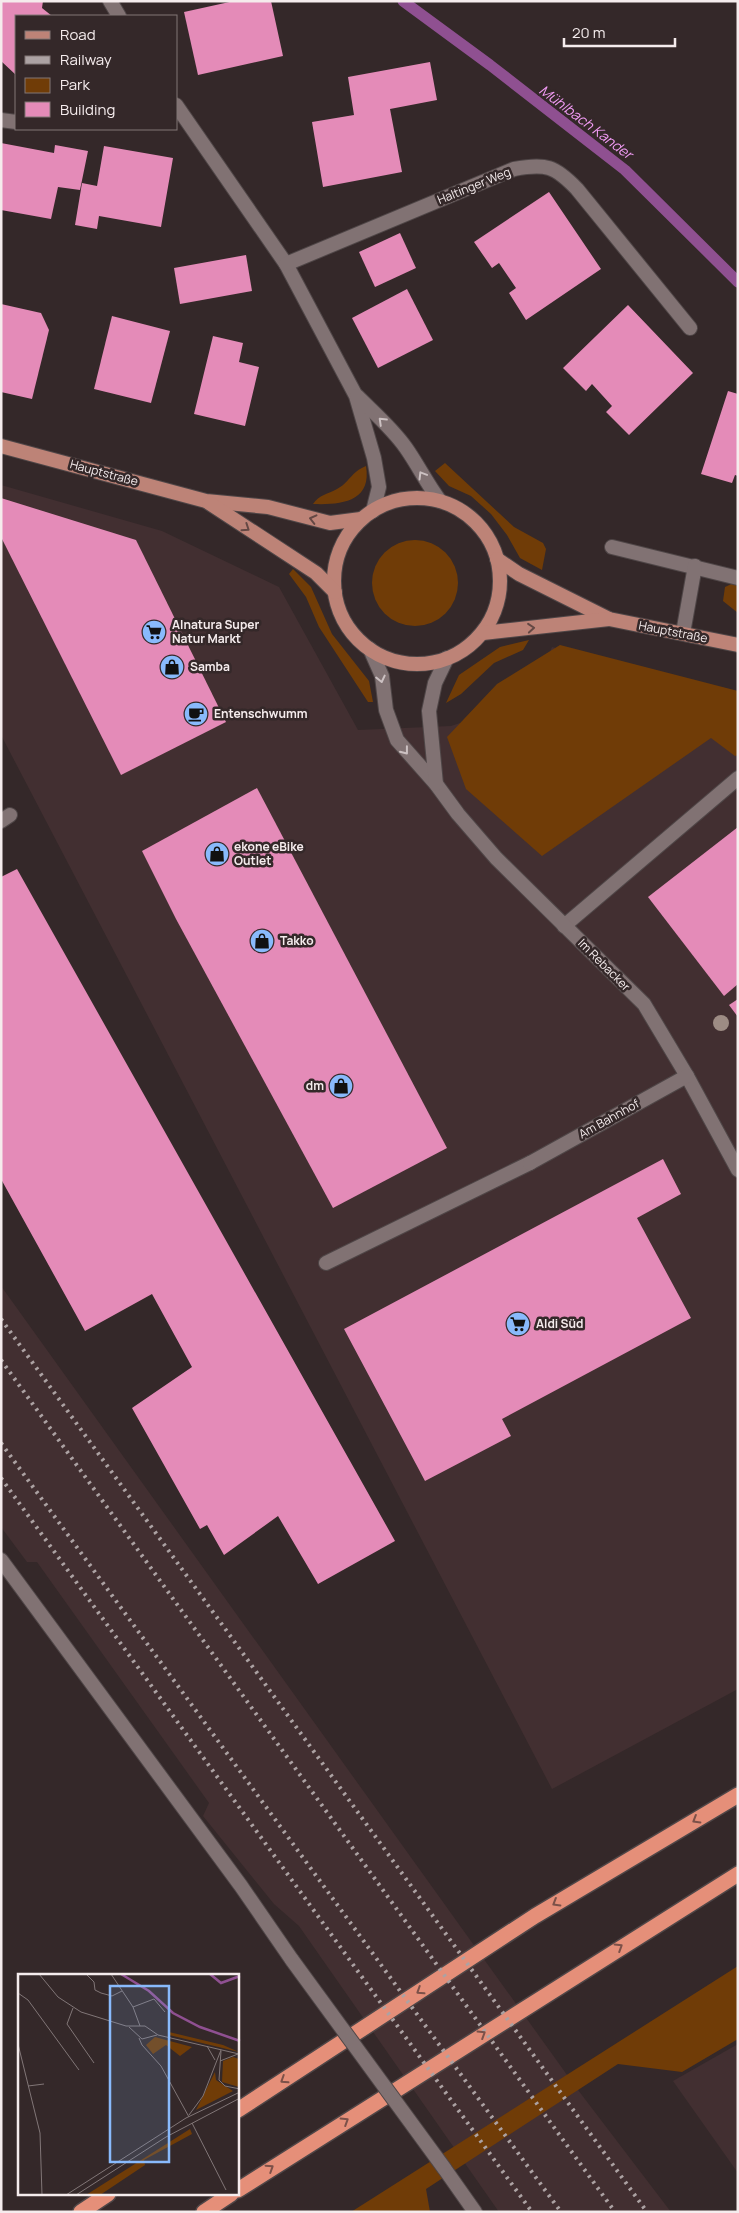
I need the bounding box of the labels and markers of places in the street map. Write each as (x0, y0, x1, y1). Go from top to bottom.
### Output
place label: Alnatura Super Natur Markt (172, 616, 259, 647)
supermarket icon: Alnatura Super Natur Markt (141, 619, 167, 645)
shop icon: Samba (159, 654, 185, 680)
place label: Samba (190, 658, 230, 675)
cafe icon: Entenschwumm (183, 701, 209, 727)
place label: Entenschwumm (214, 705, 308, 722)
place label: ekone eBike Outlet (234, 838, 304, 869)
shop icon: ekone eBike Outlet (204, 841, 230, 867)
shop icon: Takko (249, 928, 275, 954)
place label: Takko (280, 932, 314, 949)
shop icon: dm (328, 1073, 354, 1099)
place label: dm (306, 1077, 324, 1094)
supermarket icon: Aldi Süd (505, 1311, 531, 1337)
place label: Aldi Süd (536, 1315, 583, 1332)

